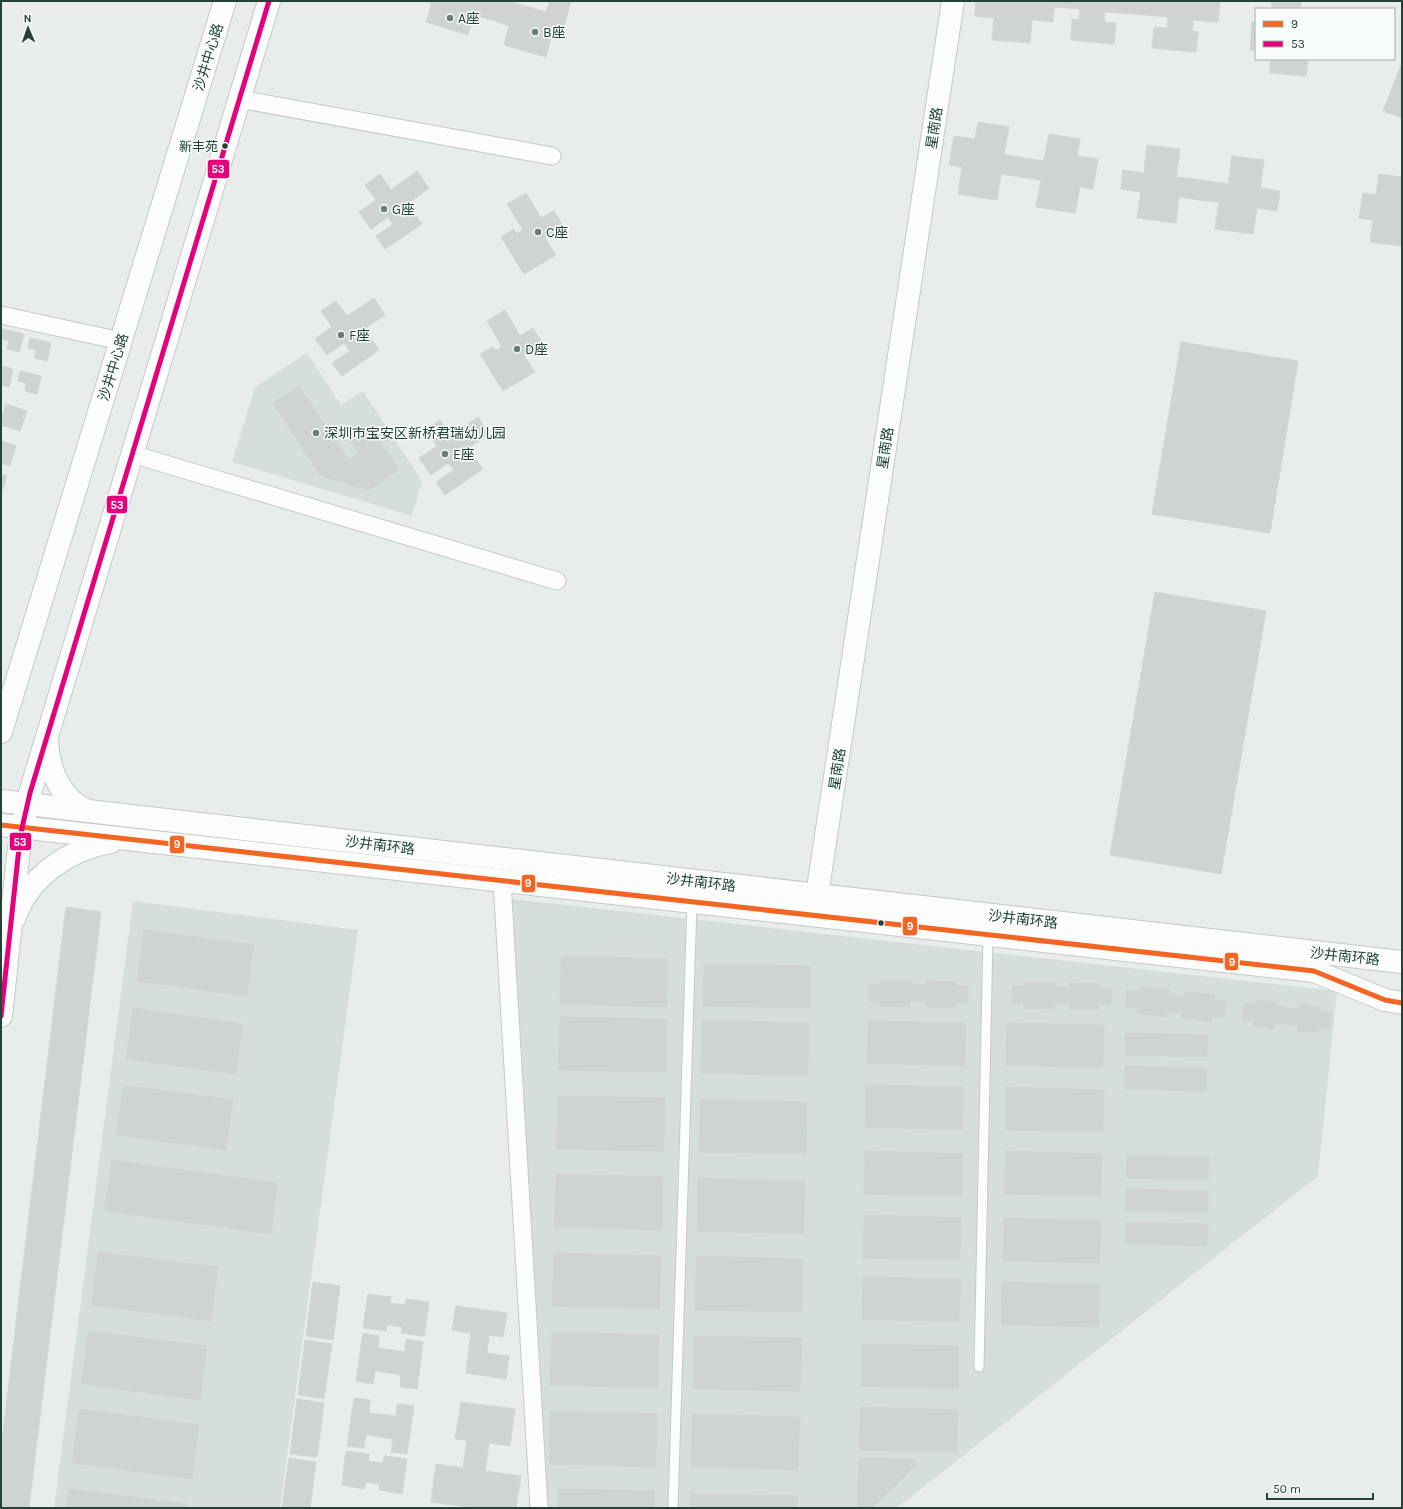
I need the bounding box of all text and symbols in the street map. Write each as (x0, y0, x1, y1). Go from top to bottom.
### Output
north arrow (8, 8, 48, 48)
legend (1255, 8, 1395, 60)
place label: A座 (458, 10, 480, 27)
text: N (23, 12, 32, 25)
marker: A座 (445, 13, 455, 23)
text: 9 (1291, 17, 1298, 31)
street label: 沙井中心路 (190, 21, 227, 93)
place label: B座 (543, 24, 566, 41)
marker: B座 (530, 27, 540, 37)
text: 53 (1291, 37, 1305, 51)
street label: 星南路 (923, 106, 946, 150)
place label: 新丰苑 (179, 139, 218, 154)
marker: 新丰苑 (220, 141, 230, 151)
line badge: 53 (207, 159, 230, 179)
text: 53 (211, 163, 225, 176)
place label: G座 (392, 201, 415, 218)
marker: G座 (379, 204, 389, 214)
place label: C座 (546, 224, 569, 241)
marker: C座 (533, 227, 543, 237)
place label: F座 (349, 327, 370, 344)
marker: F座 (336, 330, 346, 340)
street label: 沙井中心路 (95, 331, 132, 403)
place label: D座 (525, 341, 548, 358)
marker: D座 (512, 344, 522, 354)
place label: 深圳市宝安区新桥君瑞幼儿园 (324, 425, 506, 442)
street label: 星南路 (874, 426, 897, 470)
marker: 深圳市宝安区新桥君瑞幼儿园 (311, 428, 321, 438)
place label: E座 (453, 446, 475, 463)
marker: E座 (440, 449, 450, 459)
line badge: 53 (106, 495, 128, 514)
text: 53 (110, 499, 124, 512)
street label: 星南路 (826, 747, 849, 791)
line badge: 53 (9, 832, 32, 851)
street label: 沙井南环路 (344, 833, 416, 858)
line badge: 9 (169, 835, 185, 854)
text: 53 (13, 836, 27, 849)
text: 9 (174, 838, 181, 851)
street label: 沙井南环路 (665, 870, 737, 895)
line badge: 9 (521, 874, 536, 893)
text: 9 (525, 877, 532, 890)
street label: 沙井南环路 (987, 907, 1059, 932)
line badge: 9 (902, 916, 918, 936)
unlabelled marker (876, 918, 886, 928)
text: 9 (907, 920, 914, 933)
street label: 沙井南环路 (1309, 944, 1381, 969)
line badge: 9 (1224, 952, 1239, 971)
text: 9 (1229, 956, 1236, 969)
scale bar (1267, 1475, 1373, 1501)
text: 50 m (1273, 1482, 1301, 1496)

